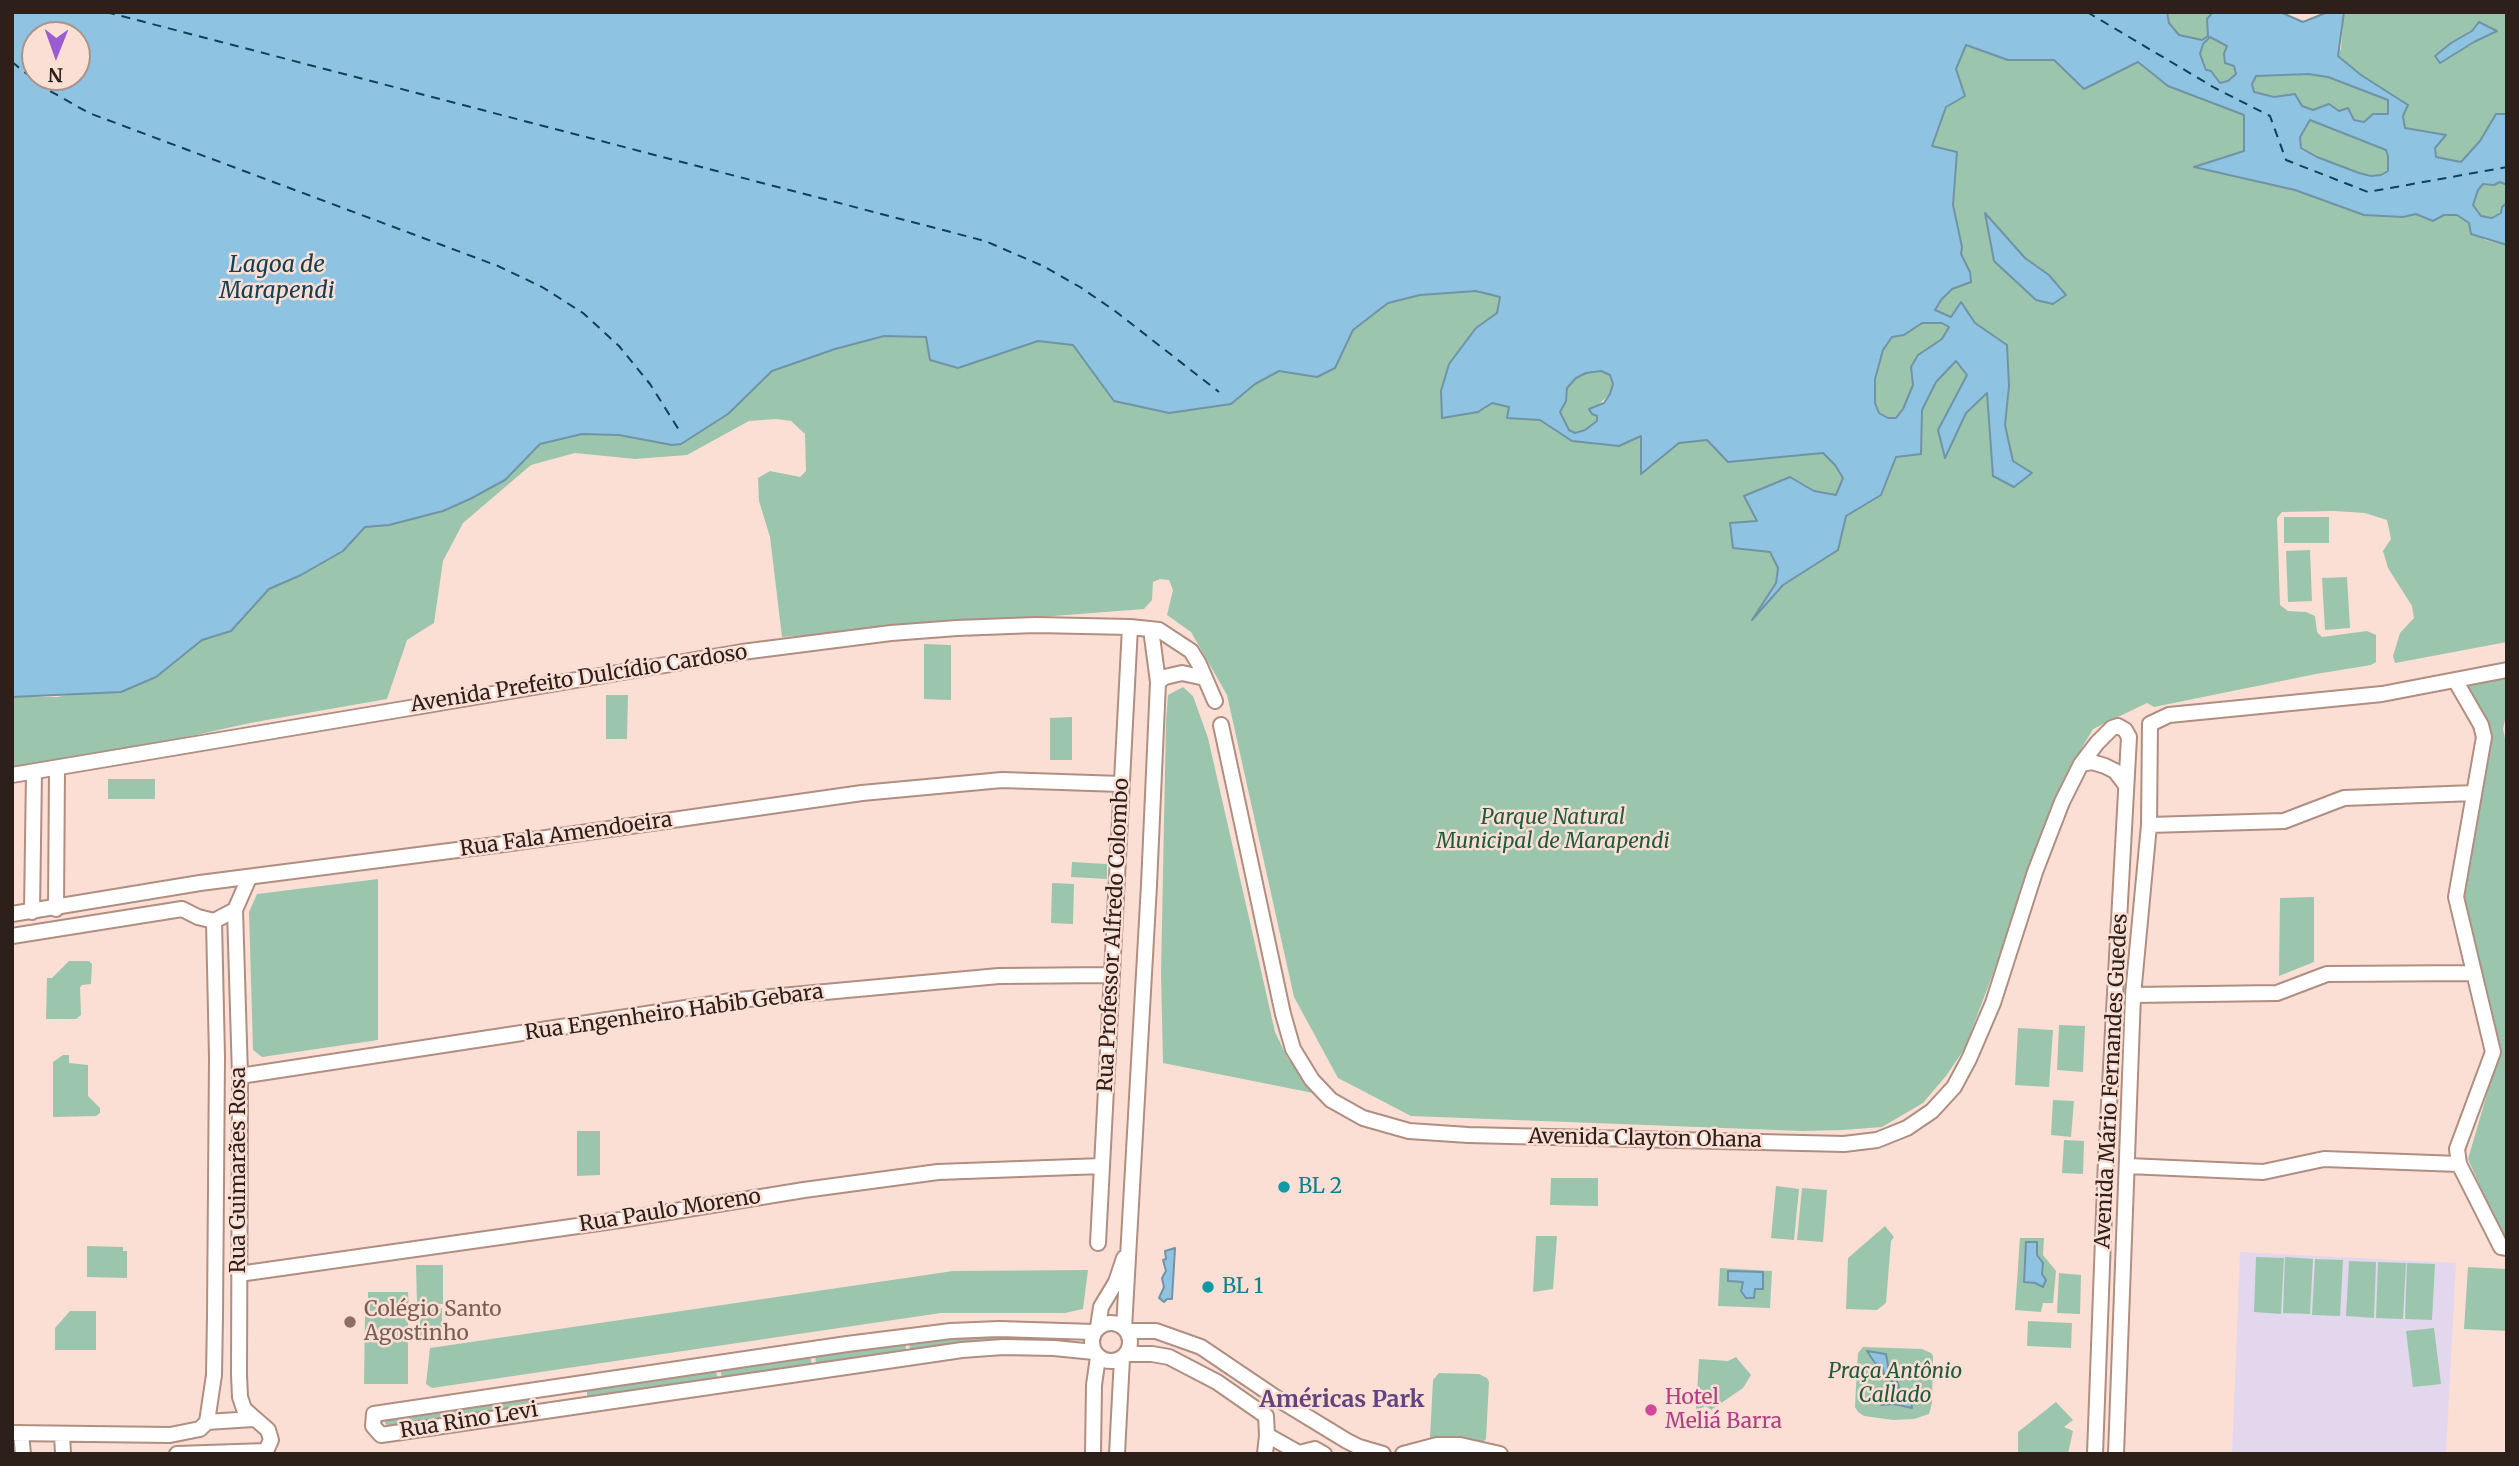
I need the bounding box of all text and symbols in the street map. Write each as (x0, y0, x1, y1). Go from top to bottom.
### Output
north arrow (21, 21, 91, 91)
text: N (48, 63, 63, 87)
water label: Lagoa de Marapendi (220, 251, 334, 305)
street label: Avenida Prefeito Dulcídio Cardoso (409, 640, 749, 718)
street label: Rua Professor Alfredo Colombo (1093, 777, 1135, 1093)
park label: Parque Natural Municipal de Marapendi (1436, 805, 1670, 855)
street label: Rua Fala Amendoeira (458, 808, 674, 862)
street label: Avenida Mário Fernandes Guedes (2091, 913, 2133, 1249)
street label: Rua Engenheiro Habib Gebara (523, 980, 825, 1046)
street label: Rua Guimarães Rosa (226, 1067, 252, 1273)
street label: Avenida Clayton Ohana (1528, 1124, 1762, 1154)
place label: BL 2 (1298, 1174, 1342, 1200)
marker: BL 2 (1276, 1179, 1292, 1195)
street label: Rua Paulo Moreno (577, 1184, 763, 1238)
place label: BL 1 (1222, 1274, 1263, 1300)
marker: BL 1 (1200, 1279, 1216, 1295)
place label: Colégio Santo Agostinho (364, 1297, 502, 1347)
marker: Colégio Santo Agostinho (342, 1314, 358, 1330)
park label: Praça Antônio Callado (1828, 1359, 1962, 1409)
place label: Hotel Meliá Barra (1665, 1385, 1782, 1435)
district label: Américas Park (1259, 1386, 1425, 1414)
street label: Rua Rino Levi (398, 1398, 540, 1444)
marker: Hotel Meliá Barra (1643, 1402, 1659, 1418)

